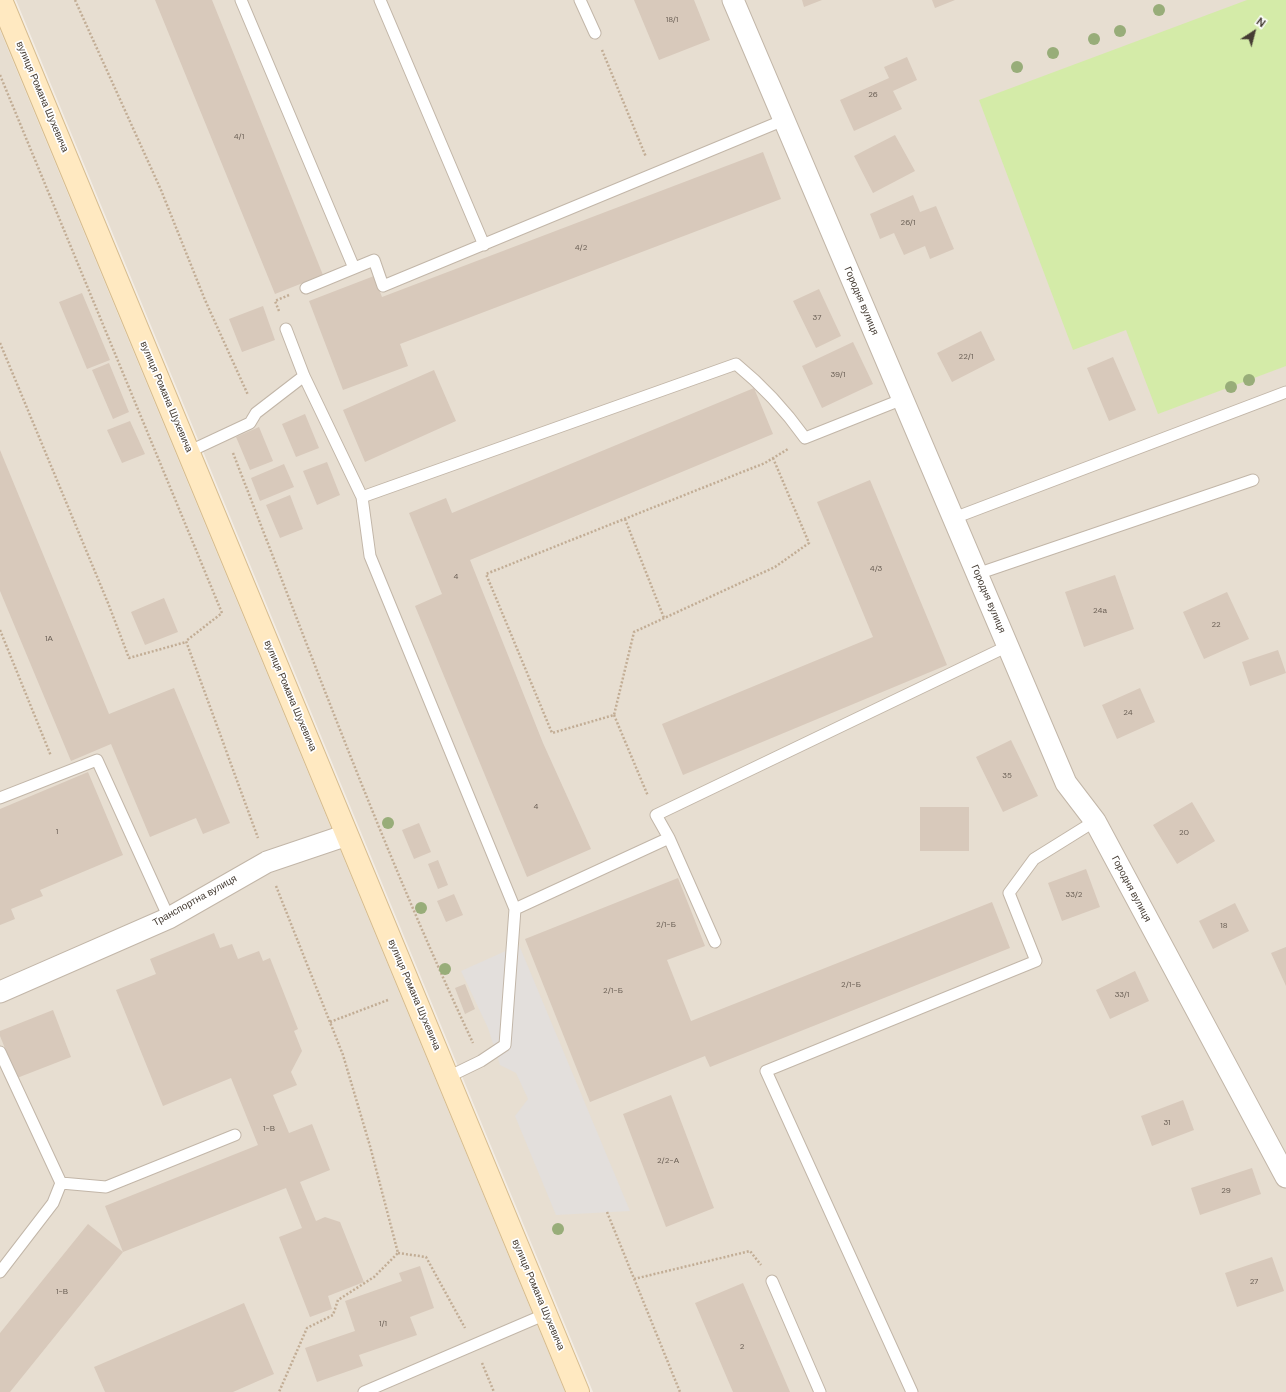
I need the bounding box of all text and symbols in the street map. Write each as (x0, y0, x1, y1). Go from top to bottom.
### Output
north arrow (1234, 12, 1274, 52)
text: N (1254, 14, 1268, 30)
house number: 18/1 (666, 15, 678, 25)
street label: вулиця Романа Шухевича (13, 40, 71, 154)
house number: 26 (868, 90, 878, 100)
house number: 4/1 (234, 132, 244, 142)
house number: 26/1 (901, 218, 915, 228)
house number: 4/2 (575, 243, 587, 253)
street label: Городня вулиця (841, 265, 881, 337)
house number: 37 (813, 313, 821, 323)
street label: вулиця Романа Шухевича (137, 340, 195, 454)
house number: 22/1 (959, 352, 973, 362)
house number: 39/1 (831, 370, 845, 380)
street label: Городня вулиця (968, 563, 1008, 635)
house number: 4/3 (870, 564, 882, 574)
house number: 4 (454, 572, 458, 582)
house number: 24а (1093, 606, 1107, 616)
house number: 22 (1211, 620, 1221, 630)
house number: 1А (45, 634, 53, 644)
street label: вулиця Романа Шухевича (261, 639, 319, 753)
house number: 24 (1123, 708, 1133, 718)
house number: 35 (1002, 771, 1012, 781)
house number: 4 (534, 802, 538, 812)
house number: 1 (56, 827, 58, 837)
house number: 20 (1179, 828, 1189, 838)
street label: Городня вулиця (1109, 854, 1153, 924)
street label: Транспортна вулиця (151, 873, 239, 929)
house number: 33/2 (1066, 890, 1082, 900)
house number: 2/1-Б (656, 920, 676, 930)
house number: 18 (1220, 921, 1228, 931)
street label: вулиця Романа Шухевича (385, 938, 443, 1052)
house number: 2/1-Б (841, 980, 861, 990)
house number: 2/1-Б (603, 986, 623, 996)
house number: 33/1 (1115, 990, 1129, 1000)
house number: 31 (1163, 1118, 1171, 1128)
house number: 1-В (263, 1124, 275, 1134)
house number: 2/2-А (657, 1156, 679, 1166)
house number: 29 (1221, 1186, 1231, 1196)
street label: вулиця Романа Шухевича (509, 1238, 567, 1352)
house number: 27 (1250, 1277, 1258, 1287)
house number: 1-В (56, 1287, 68, 1297)
house number: 1/1 (379, 1319, 387, 1329)
house number: 2 (740, 1342, 744, 1352)

